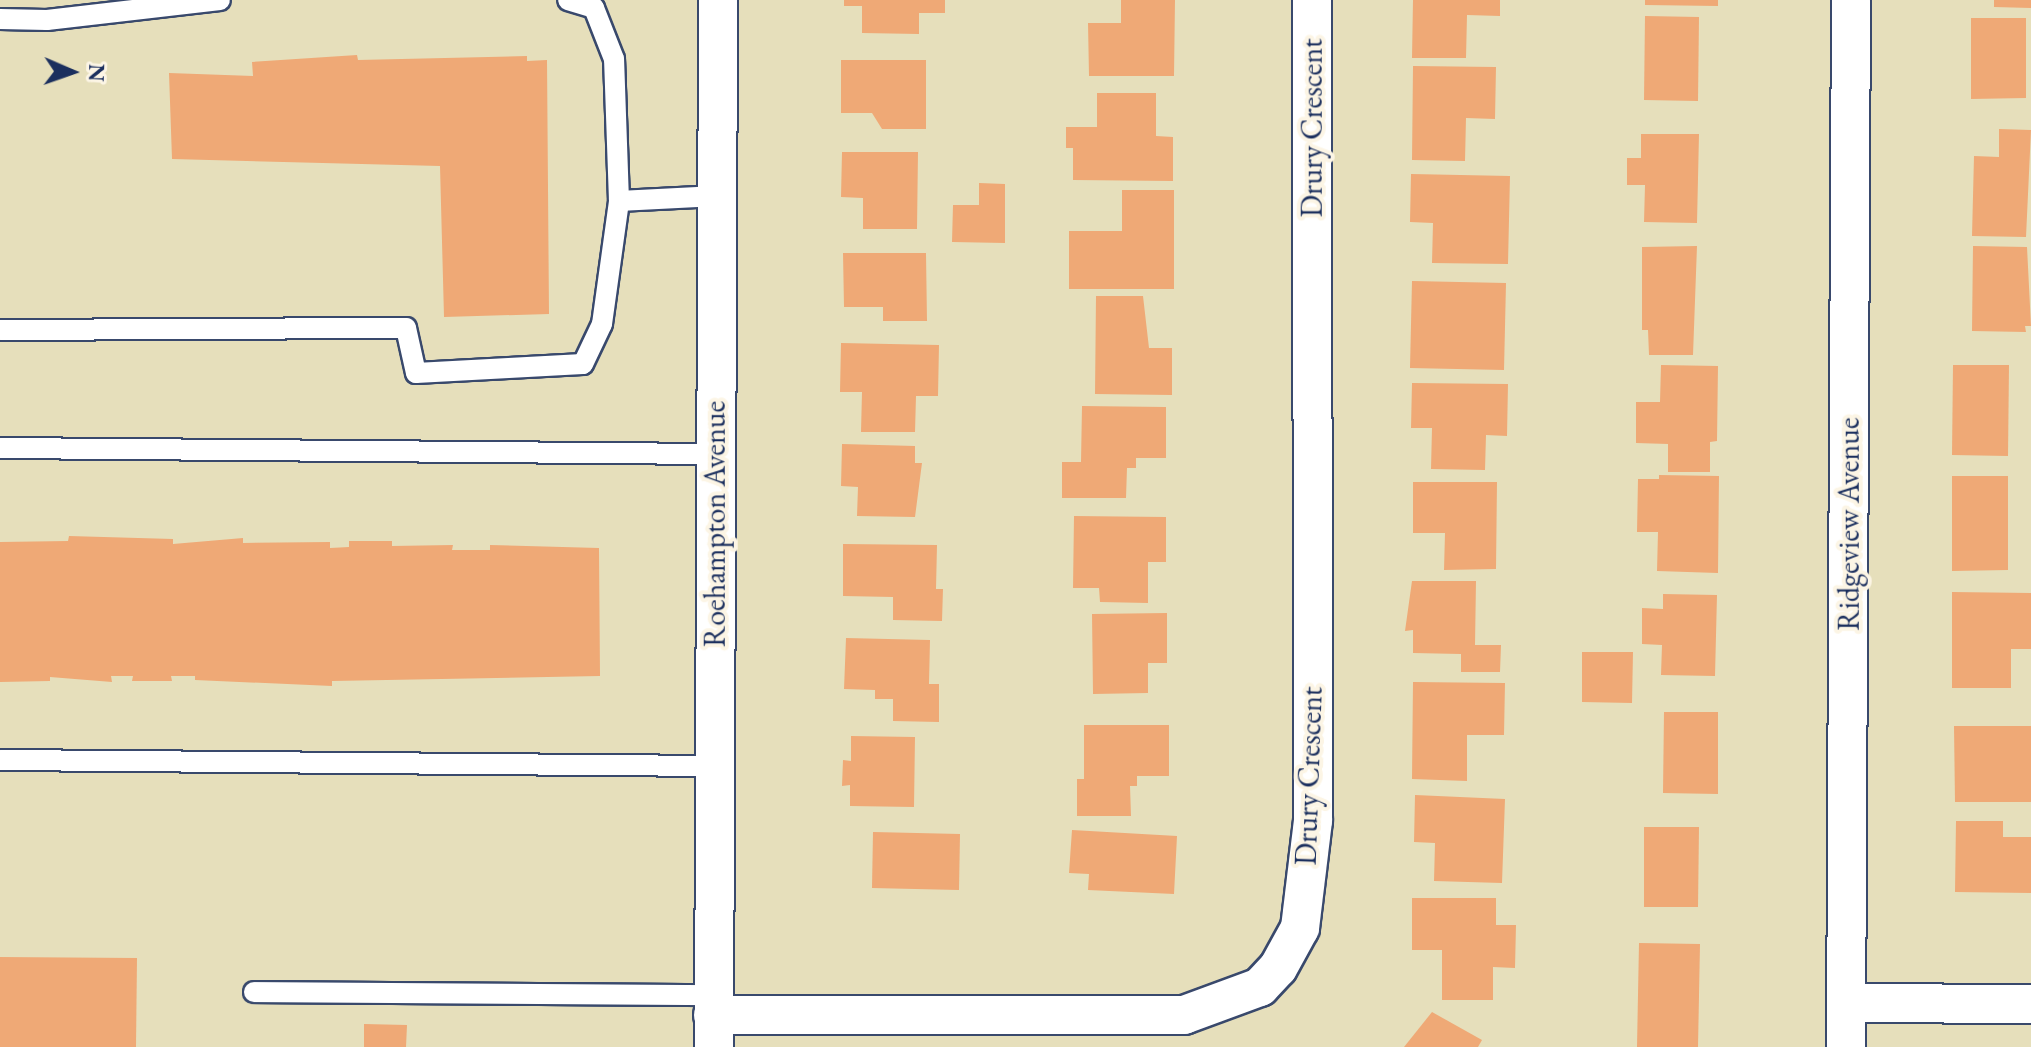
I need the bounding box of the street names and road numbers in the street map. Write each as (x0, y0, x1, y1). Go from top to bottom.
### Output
street label: Drury Crescent (1294, 39, 1330, 217)
street label: Roehampton Avenue (697, 401, 733, 647)
street label: Ridgeview Avenue (1831, 417, 1867, 631)
street label: Drury Crescent (1288, 686, 1330, 866)

